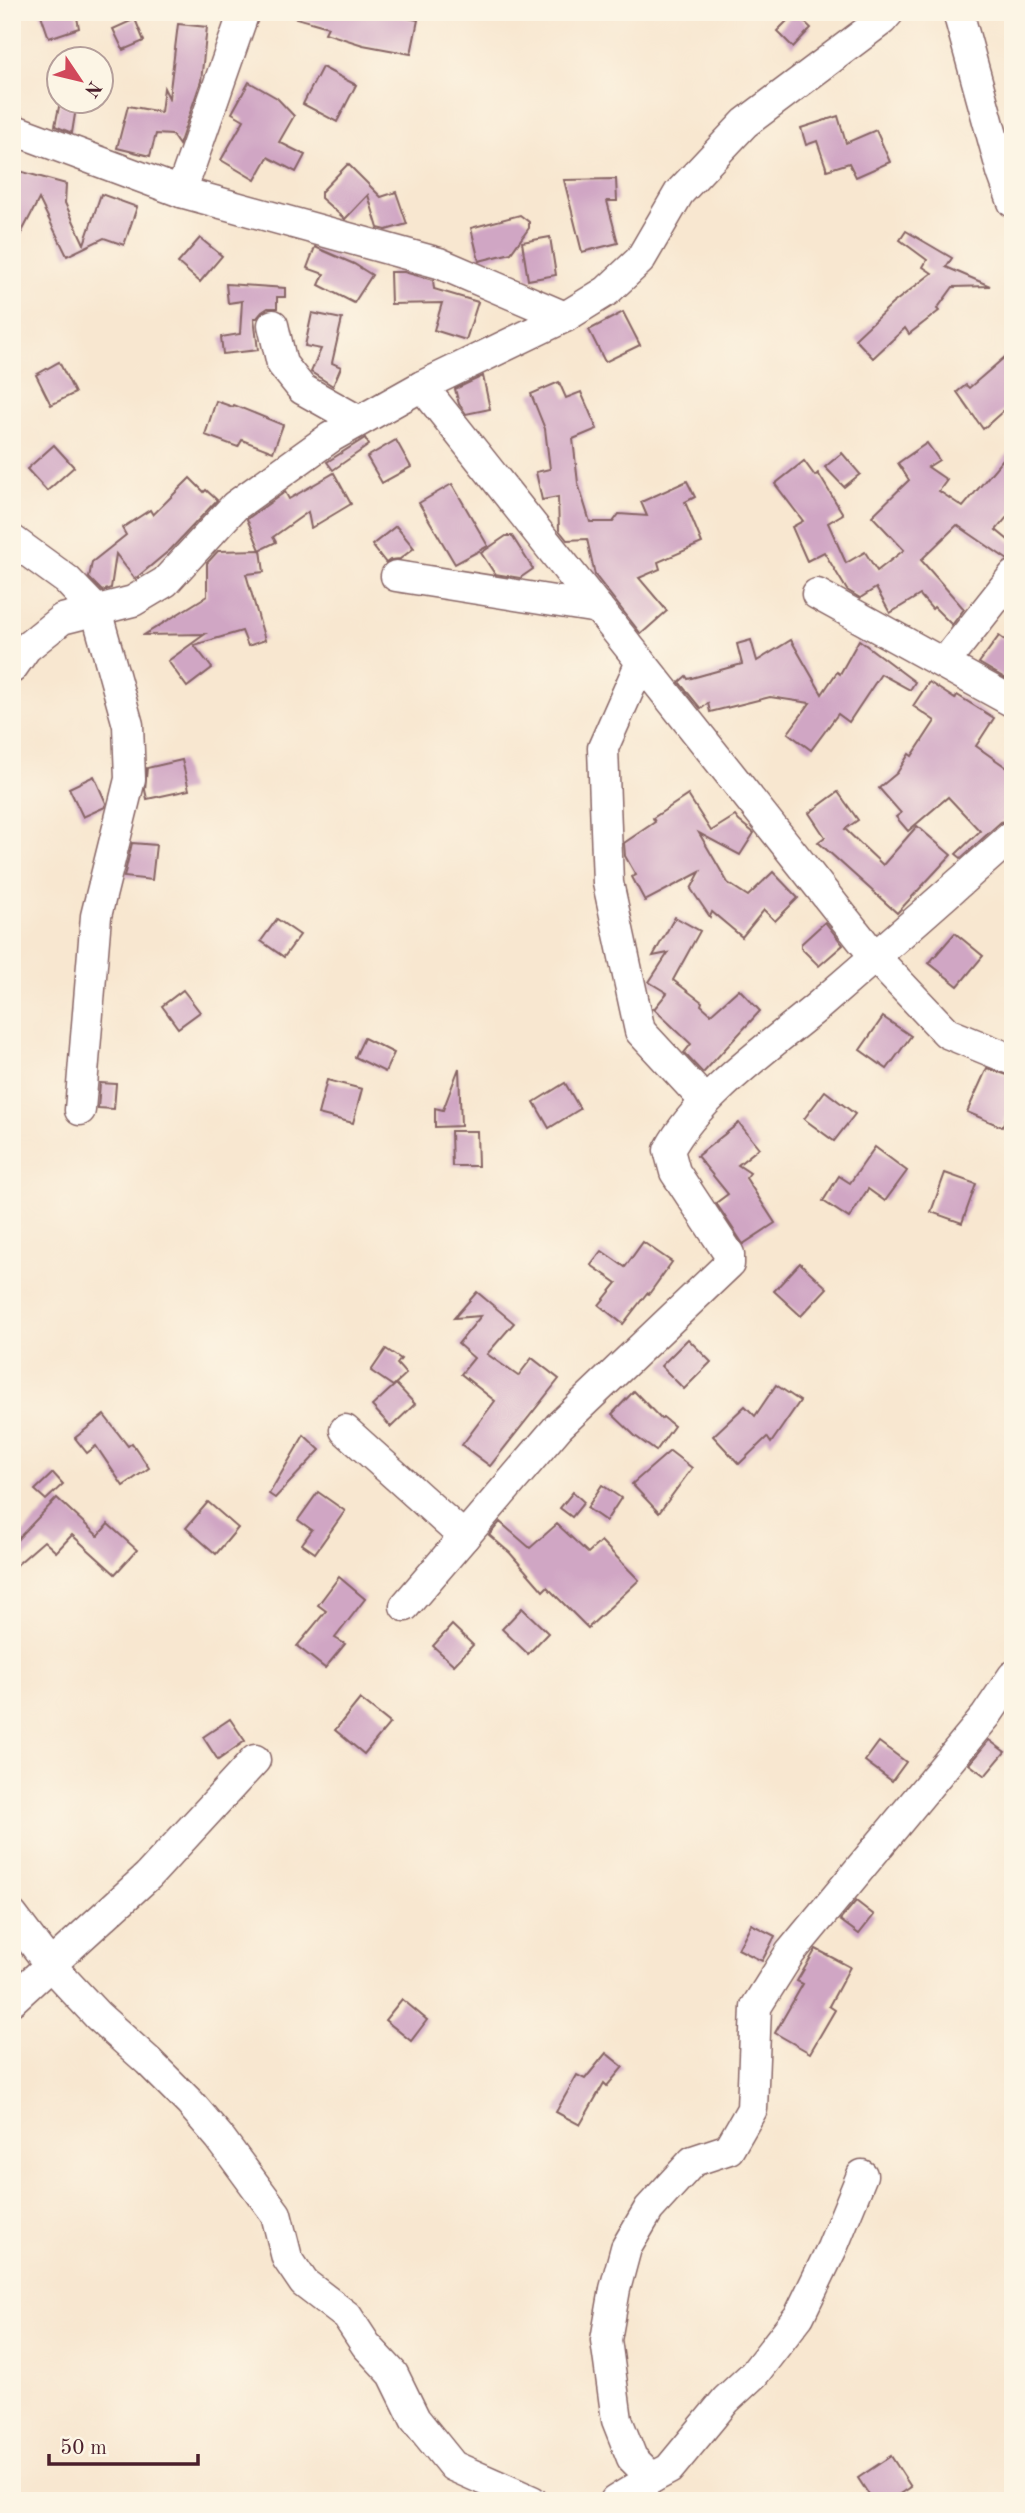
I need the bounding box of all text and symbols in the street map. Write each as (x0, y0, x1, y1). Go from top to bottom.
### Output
north arrow (46, 46, 116, 116)
text: N (80, 77, 104, 100)
scale bar (49, 2422, 198, 2466)
text: 50 m (60, 2438, 107, 2459)

